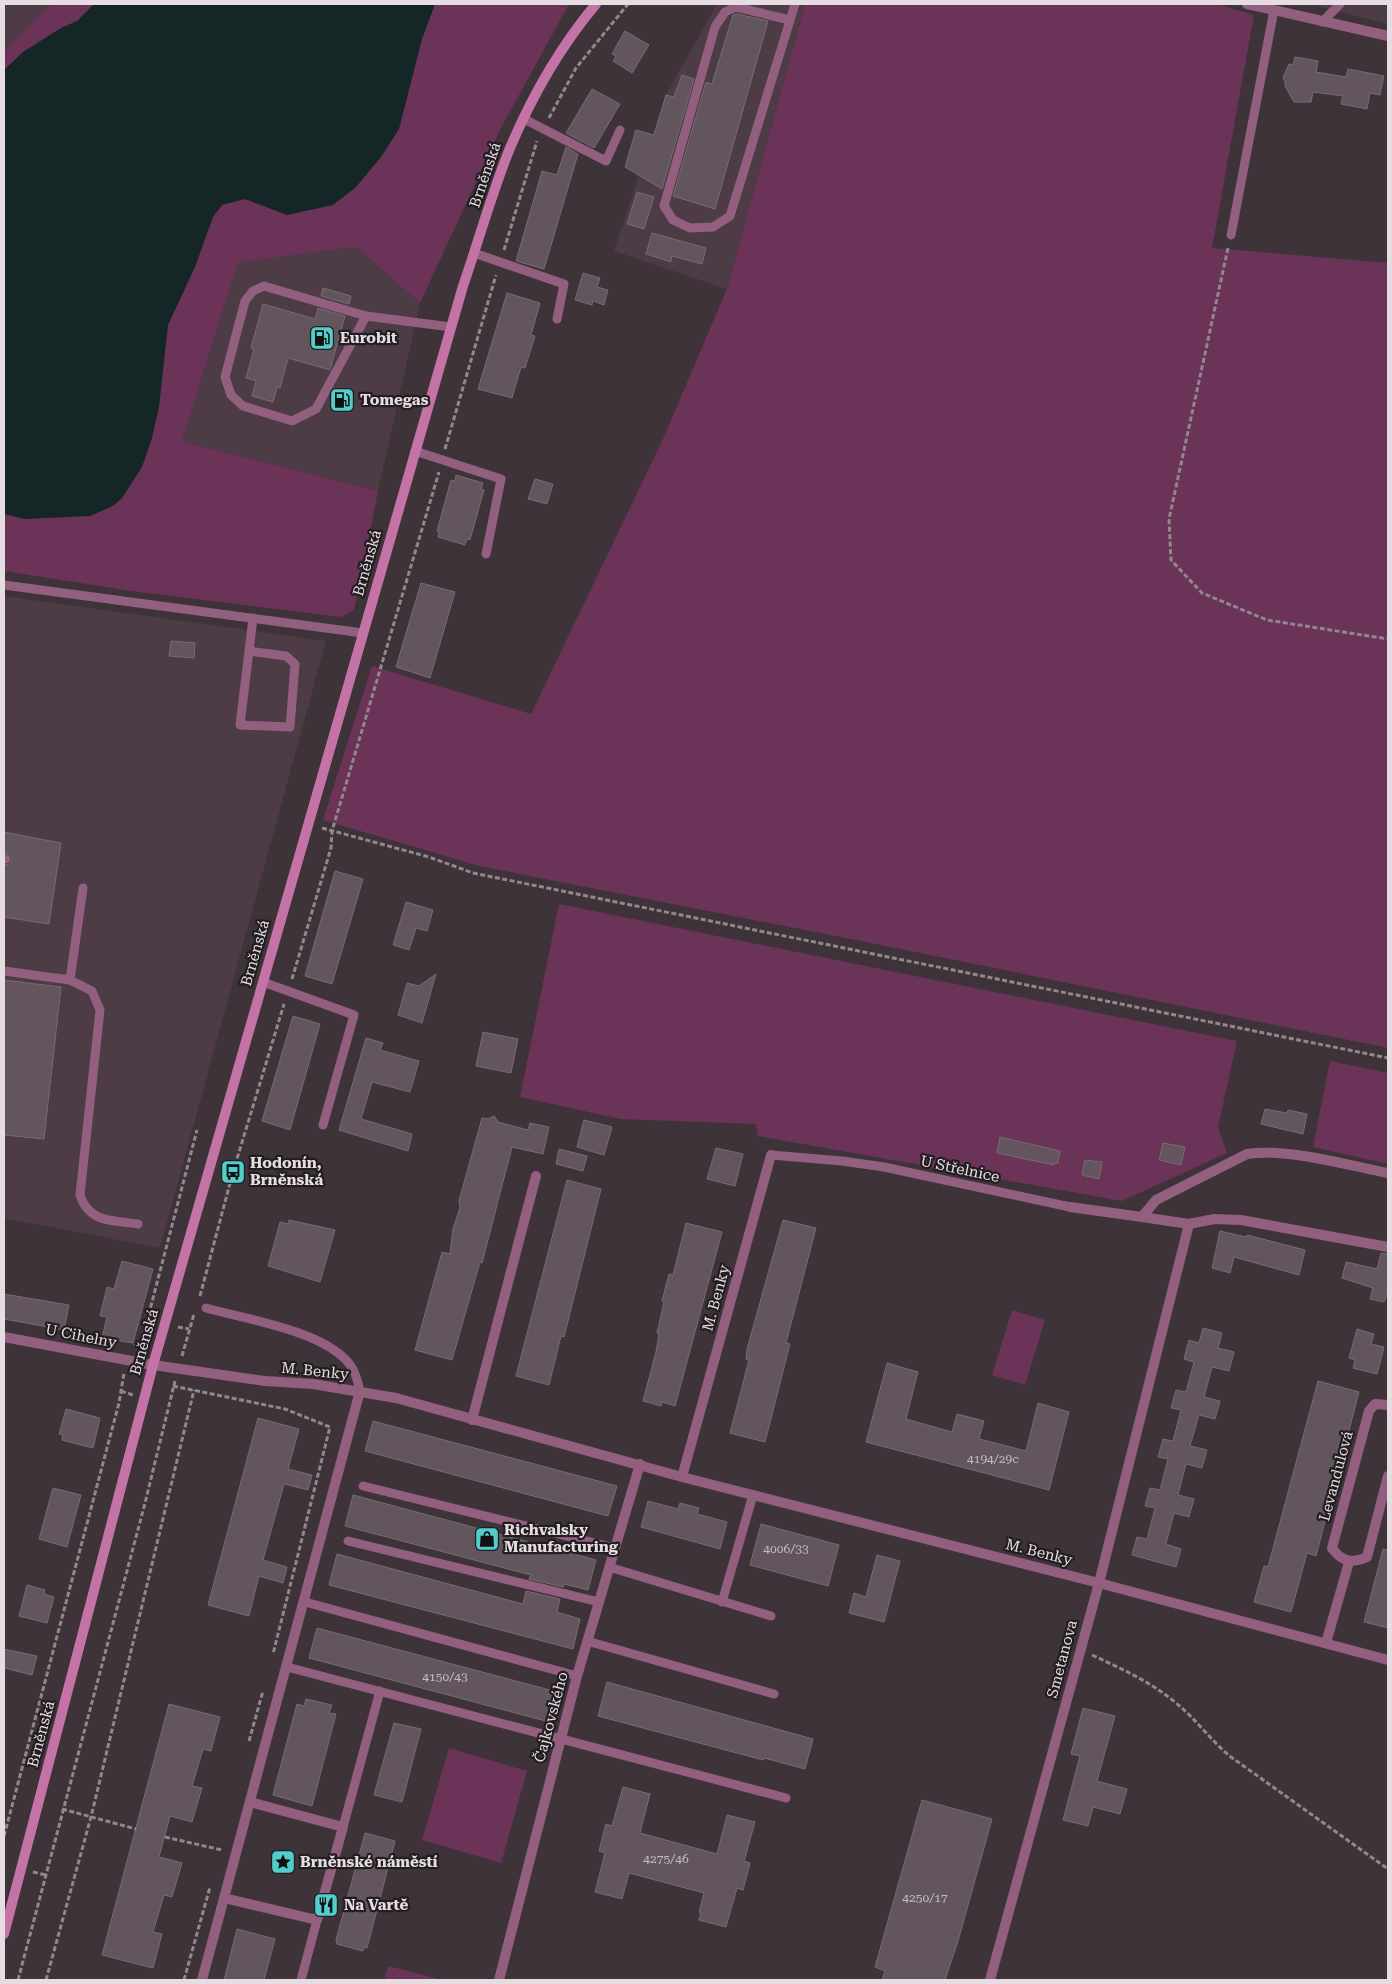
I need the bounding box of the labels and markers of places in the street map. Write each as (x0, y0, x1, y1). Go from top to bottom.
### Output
fuel station icon: Eurobit (309, 325, 335, 351)
place label: Eurobit (340, 329, 397, 347)
fuel station icon: Tomegas (329, 387, 355, 413)
place label: Tomegas (360, 391, 429, 409)
place label: Hodonín, Brněnská (250, 1154, 323, 1189)
bus stop icon: Hodonín, Brněnská (220, 1159, 246, 1185)
place label: Richvalsky Manufacturing (504, 1521, 619, 1556)
shop icon: Richvalsky Manufacturing (474, 1526, 500, 1552)
place icon: Brněnské náměstí (270, 1849, 296, 1875)
place label: Brněnské náměstí (300, 1853, 438, 1871)
restaurant icon: Na Vartě (313, 1892, 339, 1918)
place label: Na Vartě (344, 1896, 408, 1914)

